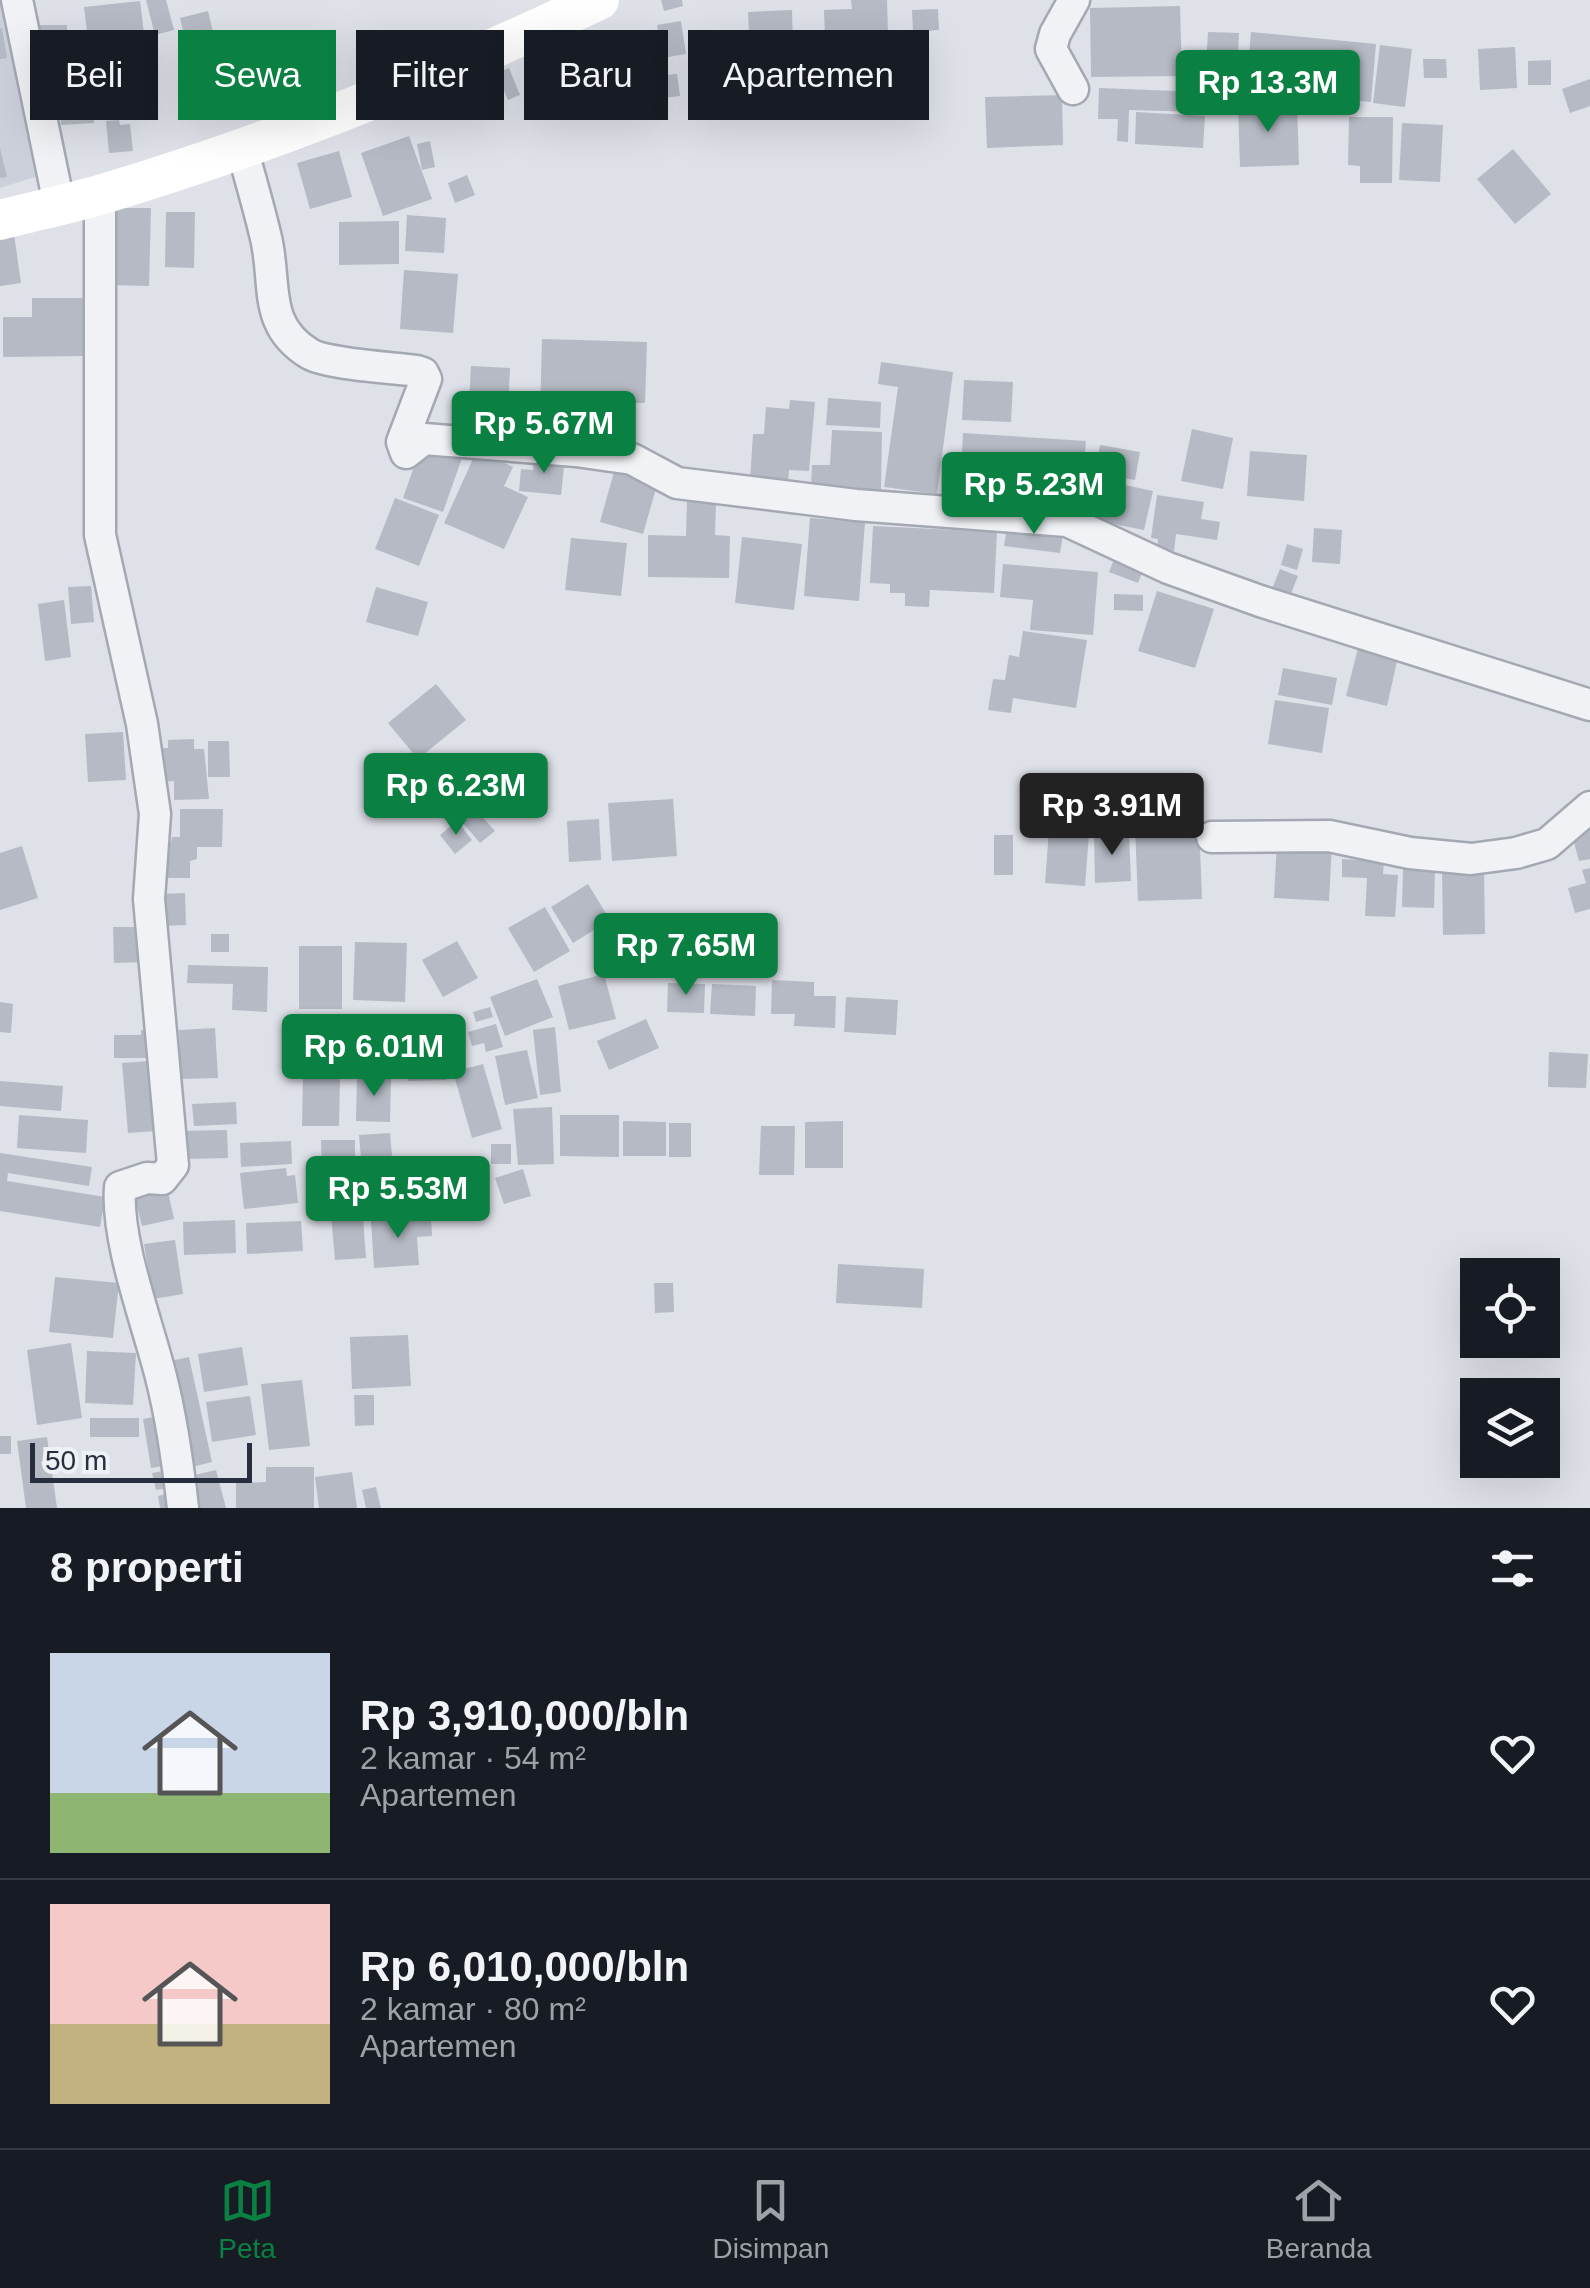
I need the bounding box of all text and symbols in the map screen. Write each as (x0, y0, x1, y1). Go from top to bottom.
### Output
chip: Beli (30, 30, 158, 120)
chip: Sewa (178, 30, 336, 120)
chip: Filter (356, 30, 504, 120)
chip: Baru (524, 30, 668, 120)
chip: Apartemen (688, 30, 929, 120)
pin: Rp 13.3M (1165, 50, 1371, 135)
text: Rp 13.3M (1198, 64, 1338, 100)
pin: Rp 5.67M (441, 391, 647, 476)
text: Rp 5.67M (474, 405, 614, 441)
pin: Rp 5.23M (931, 452, 1137, 537)
text: Rp 5.23M (964, 466, 1104, 502)
pin: Rp 6.23M (353, 753, 559, 838)
text: Rp 6.23M (386, 767, 526, 803)
pin: Rp 3.91M (1009, 773, 1215, 858)
text: Rp 3.91M (1042, 787, 1182, 823)
pin: Rp 7.65M (583, 913, 789, 998)
text: Rp 7.65M (616, 927, 756, 963)
pin: Rp 6.01M (271, 1014, 477, 1099)
text: Rp 6.01M (304, 1028, 444, 1064)
pin: Rp 5.53M (295, 1156, 501, 1241)
text: Rp 5.53M (328, 1170, 468, 1206)
map controls (1460, 1258, 1560, 1478)
button: locate (1460, 1258, 1560, 1358)
button: layers (1460, 1378, 1560, 1478)
scale bar (30, 1438, 252, 1482)
text: 50 m (45, 1445, 107, 1476)
icon: filters (1485, 1541, 1540, 1596)
text: 8 properti (50, 1544, 244, 1591)
text: Rp 3,910,000/bln (360, 1692, 689, 1739)
icon: home (130, 1693, 250, 1813)
icon: heart (1485, 1726, 1540, 1781)
text: 2 kamar · 54 m² (360, 1740, 586, 1776)
text: Apartemen (360, 1777, 517, 1813)
text: Rp 6,010,000/bln (360, 1943, 689, 1990)
icon: home (130, 1944, 250, 2064)
icon: heart (1485, 1977, 1540, 2032)
text: 2 kamar · 80 m² (360, 1991, 586, 2027)
text: Apartemen (360, 2028, 517, 2064)
tab: Peta (218, 2173, 276, 2265)
tab: Disimpan (713, 2173, 829, 2265)
tab: Beranda (1266, 2173, 1372, 2265)

